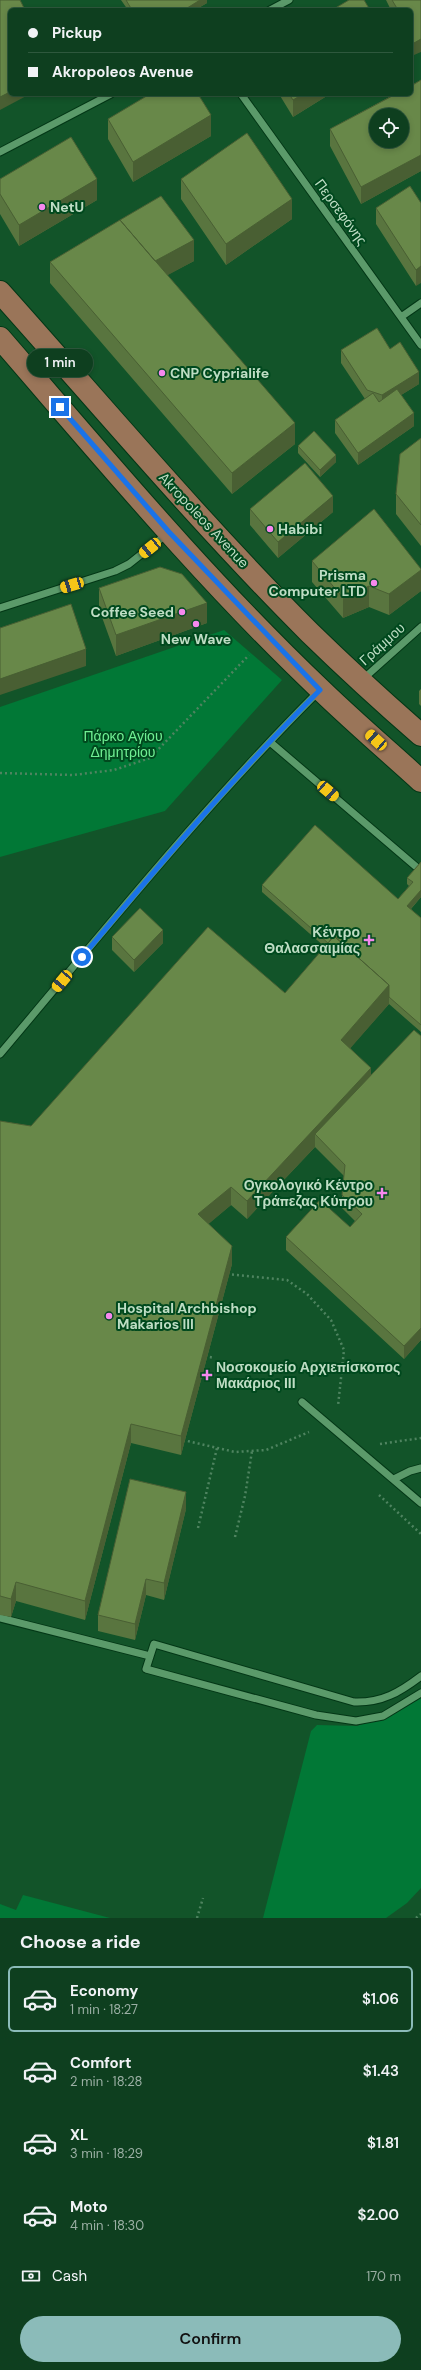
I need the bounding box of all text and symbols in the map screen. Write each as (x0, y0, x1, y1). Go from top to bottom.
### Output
text: Pickup (52, 23, 102, 43)
text: Akropoleos Avenue (52, 62, 194, 82)
map controls (369, 108, 409, 148)
button: locate (369, 108, 409, 148)
street label: Περσεφόνης (311, 175, 371, 249)
place label: NetU (50, 198, 84, 216)
marker: NetU (37, 202, 47, 212)
callout: 1 min (27, 349, 93, 377)
text: 1 min (44, 354, 76, 371)
place label: CNP Cyprialife (170, 364, 269, 382)
marker: CNP Cyprialife (157, 368, 167, 378)
route end (51, 398, 69, 416)
street label: Akropoleos Avenue (155, 468, 253, 572)
place label: Habibi (278, 520, 322, 538)
marker: Habibi (265, 524, 275, 534)
car (137, 536, 163, 560)
place label: Prisma Computer LTD (268, 566, 366, 600)
car (59, 576, 85, 594)
marker: Prisma Computer LTD (369, 578, 379, 588)
place label: Coffee Seed (90, 603, 174, 621)
marker: Coffee Seed (177, 607, 187, 617)
marker: New Wave (191, 619, 201, 629)
street label: Γράμμου (355, 619, 409, 669)
place label: New Wave (161, 630, 231, 648)
park label: Πάρκο Αγίου Δημητρίου (83, 727, 163, 761)
car (363, 728, 389, 752)
car (315, 779, 341, 803)
place label: Κέντρο Θαλασσαιμίας (264, 923, 360, 957)
marker: Κέντρο Θαλασσαιμίας (363, 934, 375, 946)
route start (73, 948, 91, 966)
car (50, 968, 74, 994)
place label: Ογκολογικό Κέντρο Τράπεζας Κύπρου (244, 1176, 373, 1210)
marker: Ογκολογικό Κέντρο Τράπεζας Κύπρου (376, 1187, 388, 1199)
place label: Hospital Archbishop Makarios III (117, 1299, 257, 1333)
marker: Hospital Archbishop Makarios III (104, 1311, 114, 1321)
place label: Νοσοκομείο Αρχιεπίσκοπος Μακάριος ΙΙΙ (216, 1358, 400, 1392)
marker: Νοσοκομείο Αρχιεπίσκοπος Μακάριος ΙΙΙ (201, 1369, 213, 1381)
text: Choose a ride (20, 1930, 141, 1954)
icon: car (22, 1981, 58, 2017)
text: Economy (70, 1981, 138, 2001)
text: $1.06 (362, 1989, 399, 2009)
text: 1 min · 18:27 (70, 2001, 138, 2018)
icon: car (22, 2053, 58, 2089)
text: Comfort (70, 2053, 131, 2073)
text: $1.43 (363, 2061, 399, 2081)
text: 2 min · 18:28 (70, 2073, 142, 2090)
icon: car (22, 2125, 58, 2161)
text: XL (70, 2125, 88, 2145)
text: $1.81 (367, 2133, 399, 2153)
text: 3 min · 18:29 (70, 2145, 143, 2162)
icon: car (22, 2197, 58, 2233)
text: Moto (70, 2197, 108, 2217)
text: $2.00 (358, 2205, 399, 2225)
text: 4 min · 18:30 (70, 2217, 144, 2234)
icon: cash (20, 2265, 42, 2287)
text: Cash (52, 2266, 87, 2286)
text: 170 m (366, 2268, 401, 2285)
button: Confirm (20, 2316, 401, 2362)

